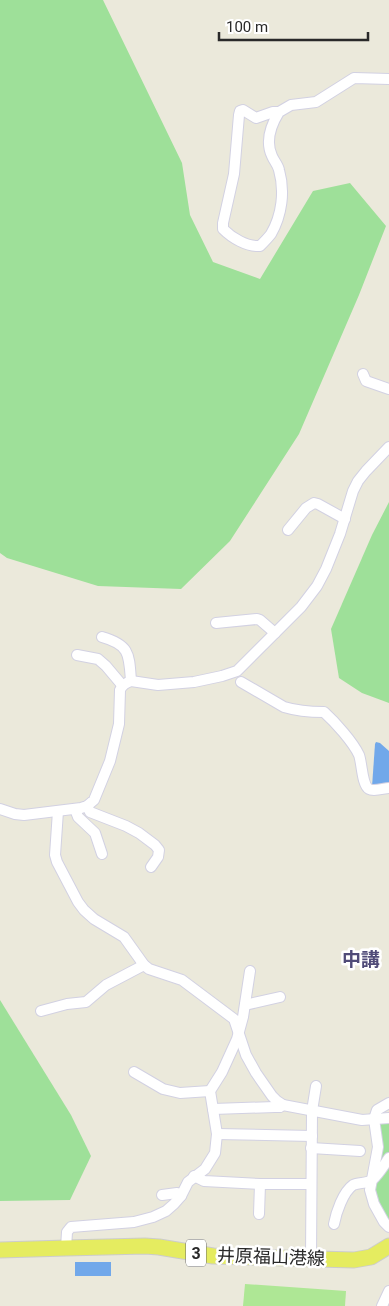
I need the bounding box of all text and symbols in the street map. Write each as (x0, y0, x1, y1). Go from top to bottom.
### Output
scale bar (219, 10, 368, 42)
text: 100 m (226, 18, 268, 36)
district label: 中講 (342, 948, 380, 971)
road number: 3 (186, 1240, 206, 1266)
street label: 井原福山港線 (217, 1244, 325, 1269)

